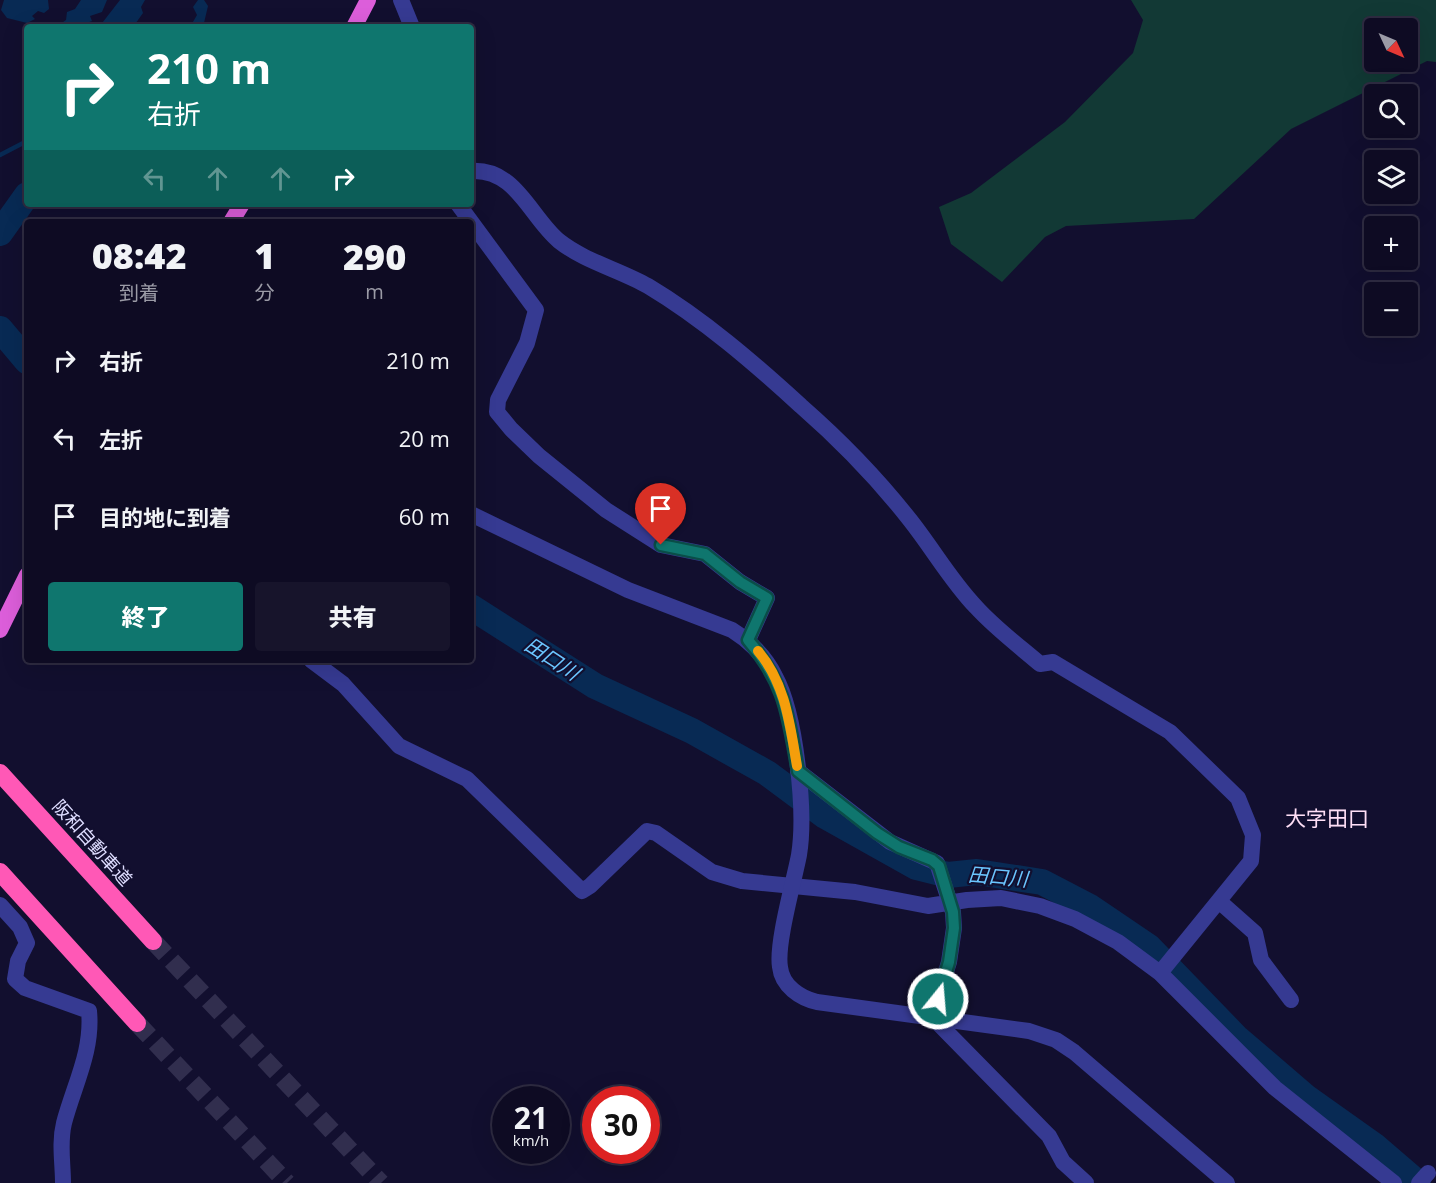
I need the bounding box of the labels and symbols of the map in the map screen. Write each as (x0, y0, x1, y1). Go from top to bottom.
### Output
north arrow (1364, 18, 1418, 72)
pin (635, 483, 686, 545)
water label: 田口川 (520, 631, 586, 687)
street label: 阪和自動車道 (48, 794, 138, 890)
district label: 大字田口 (1285, 804, 1369, 832)
water label: 田口川 (967, 860, 1031, 893)
position arrow (906, 967, 970, 1031)
speed limit sign: 30 (582, 1086, 660, 1164)

